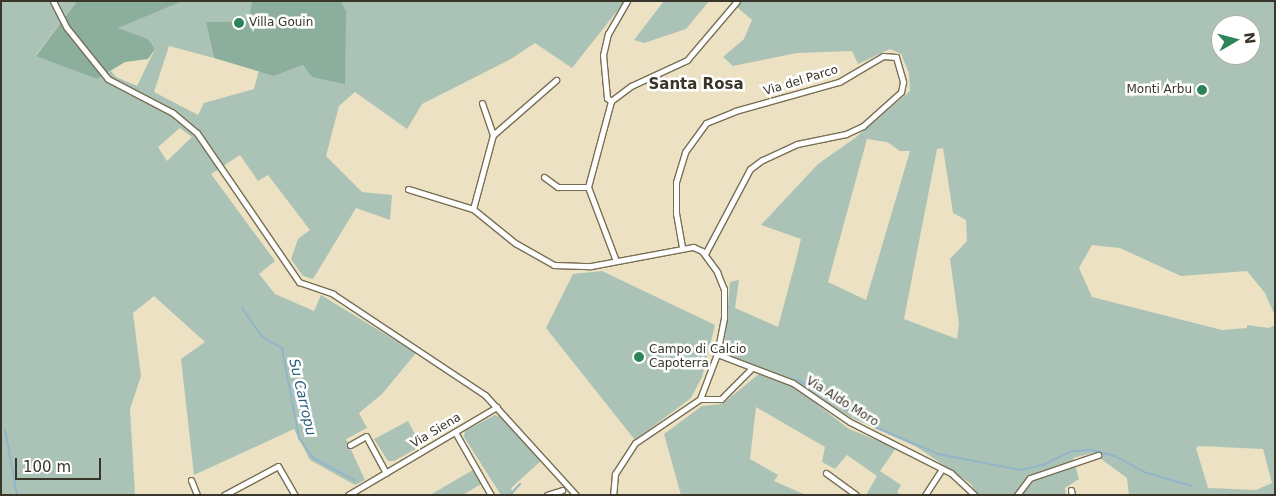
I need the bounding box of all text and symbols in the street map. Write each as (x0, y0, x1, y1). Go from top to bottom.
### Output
north arrow (1211, 15, 1261, 65)
place label: Villa Gouin (249, 16, 313, 30)
marker: Villa Gouin (233, 17, 245, 29)
text: N (1241, 31, 1259, 45)
street label: Via del Parco (762, 63, 840, 99)
district label: Santa Rosa (648, 76, 744, 94)
place label: Monti Arbu (1126, 83, 1192, 97)
marker: Monti Arbu (1196, 84, 1208, 96)
place label: Campo di Calcio Capoterra (649, 343, 746, 371)
marker: Campo di Calcio Capoterra (633, 351, 645, 363)
water label: Su Carropu (286, 357, 320, 437)
street label: Via Aldo Moro (803, 374, 881, 430)
street label: Via Siena (408, 410, 464, 452)
scale bar (18, 448, 104, 480)
text: 100 m (23, 458, 71, 476)

